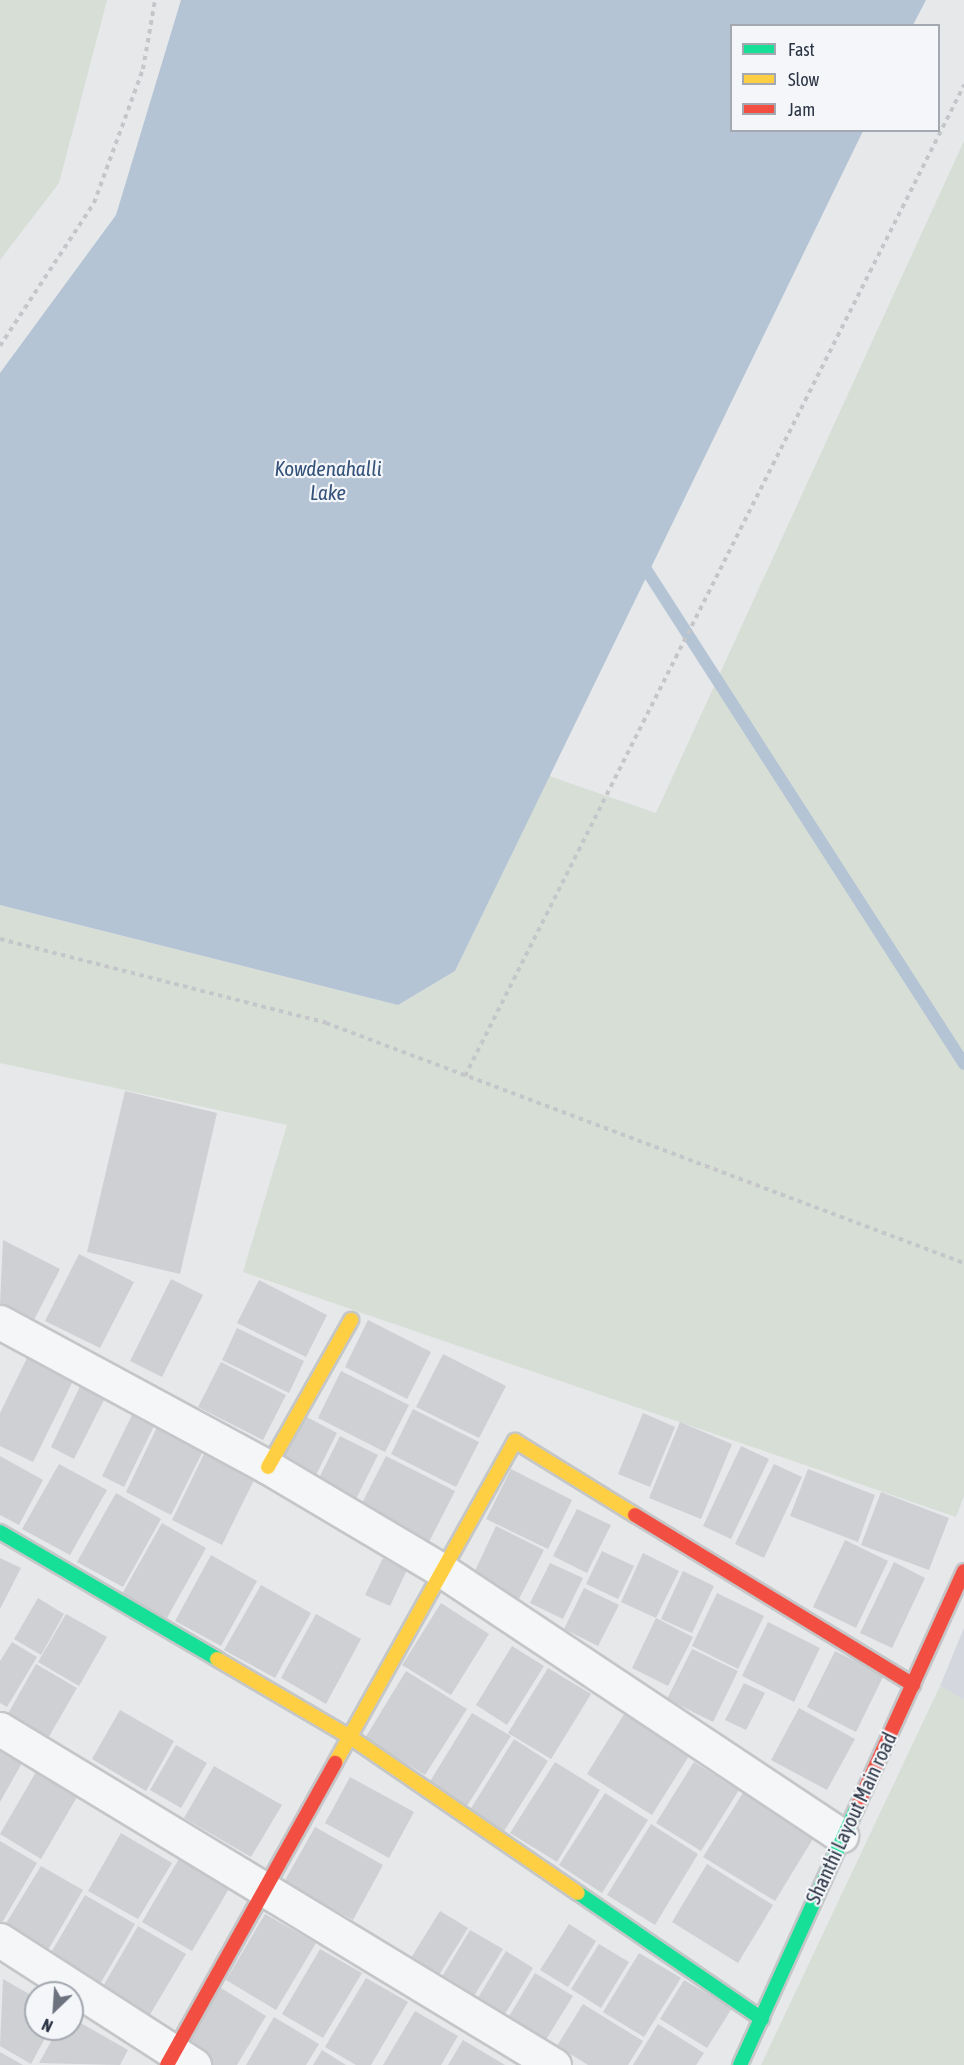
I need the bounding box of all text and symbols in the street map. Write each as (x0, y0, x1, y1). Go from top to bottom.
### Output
legend (730, 24, 940, 132)
text: Fast (788, 39, 815, 60)
text: Slow (788, 69, 819, 90)
text: Jam (788, 99, 815, 120)
water label: Kowdenahalli Lake (274, 455, 382, 505)
street label: Shanthi Layout Main road (801, 1728, 901, 1908)
north arrow (24, 1981, 84, 2041)
text: N (39, 2015, 55, 2036)

